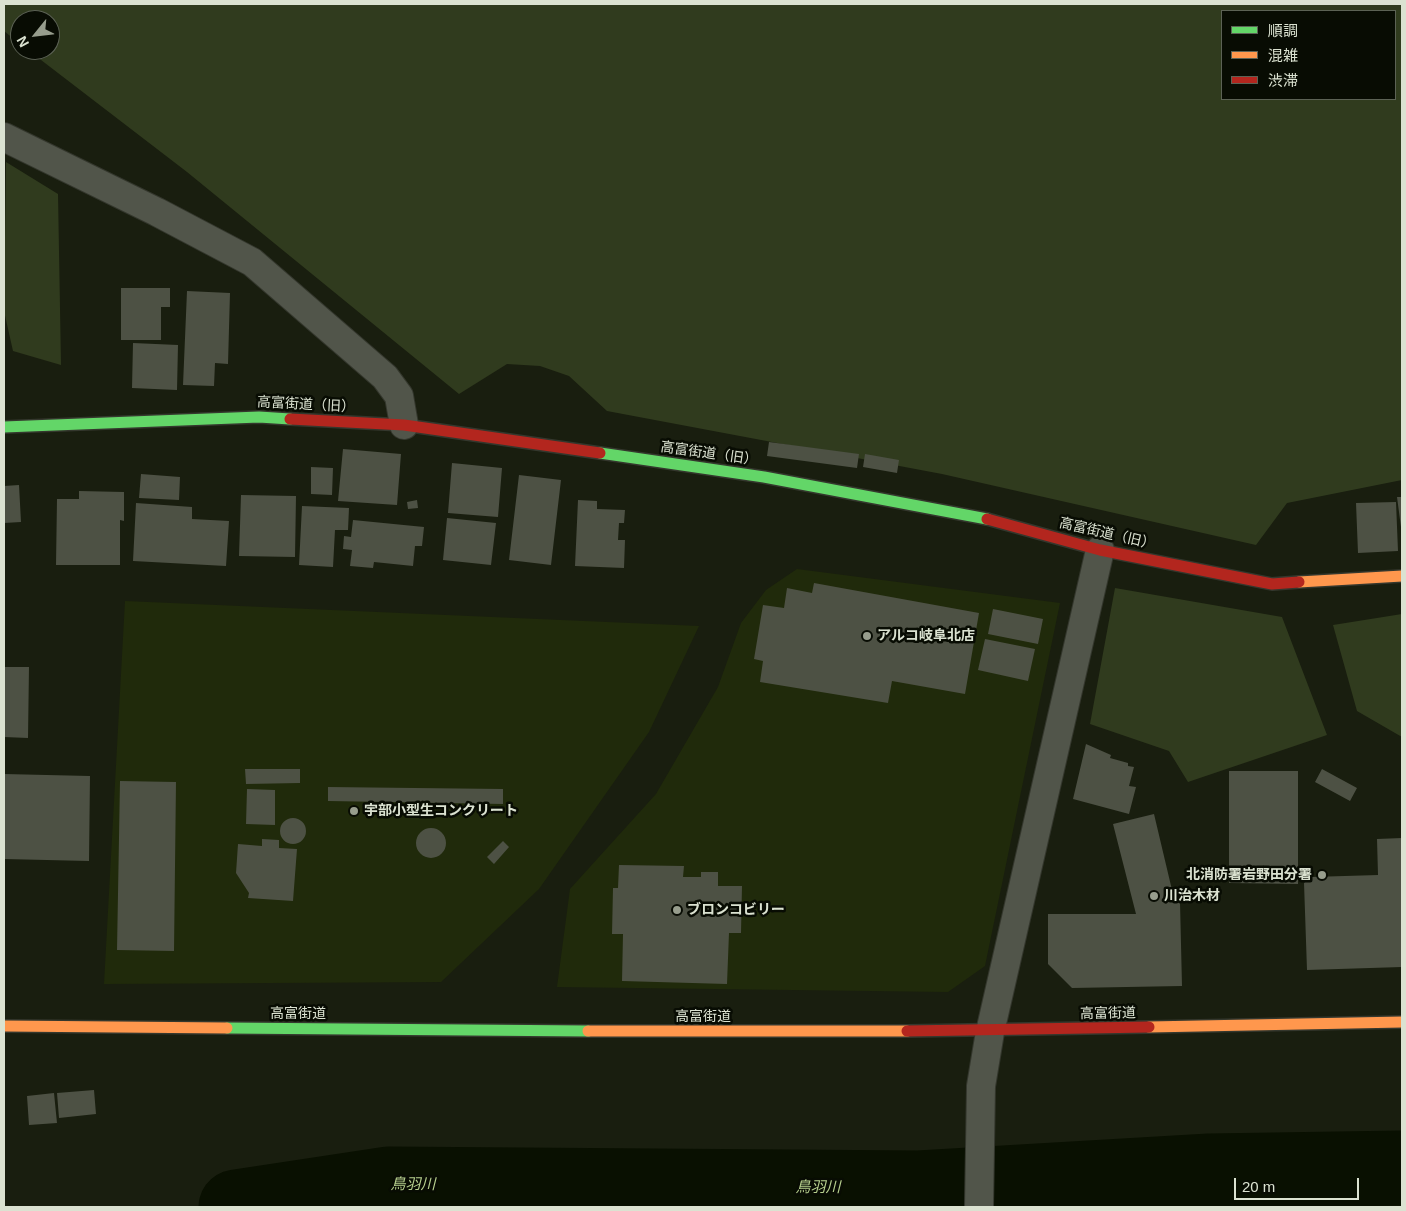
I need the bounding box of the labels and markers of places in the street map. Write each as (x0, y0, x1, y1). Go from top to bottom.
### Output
place label: アルコ岐阜北店 (877, 628, 975, 644)
marker: アルコ岐阜北店 (861, 630, 873, 642)
place label: 宇部小型生コンクリート (364, 803, 518, 819)
marker: 宇部小型生コンクリート (348, 805, 360, 817)
place label: 北消防署岩野田分署 (1186, 867, 1312, 883)
marker: 北消防署岩野田分署 (1316, 869, 1328, 881)
place label: 川治木材 (1164, 888, 1220, 904)
marker: 川治木材 (1148, 890, 1160, 902)
place label: ブロンコビリー (687, 902, 785, 918)
marker: ブロンコビリー (671, 904, 683, 916)

